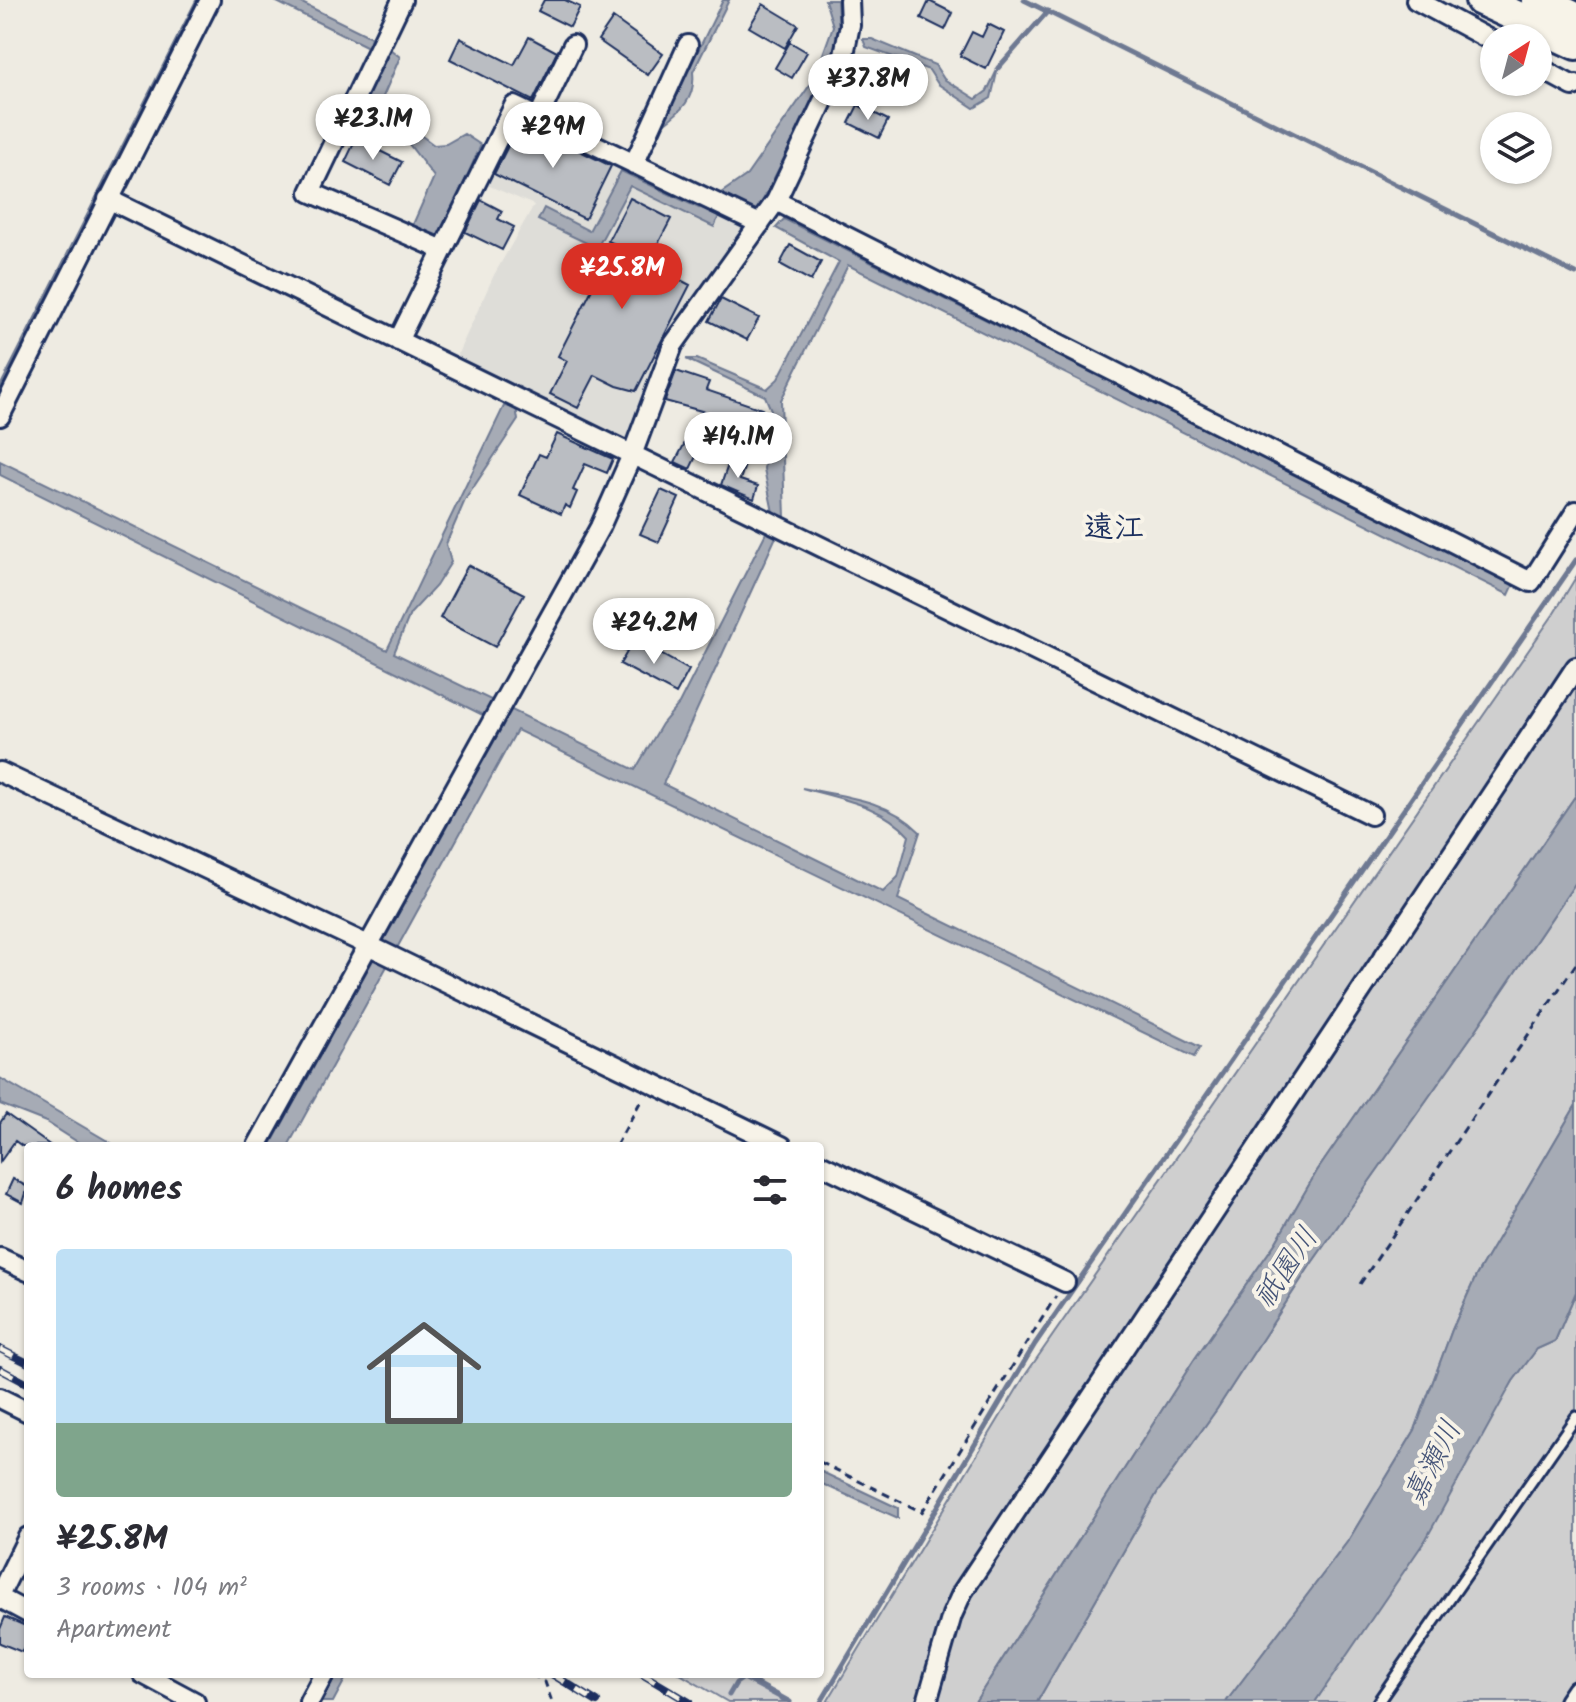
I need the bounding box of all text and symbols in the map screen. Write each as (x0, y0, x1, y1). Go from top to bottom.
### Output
north arrow (1480, 24, 1552, 96)
map controls (1480, 24, 1552, 184)
pin: ¥37.8M (803, 54, 933, 122)
text: ¥37.8M (826, 59, 910, 101)
pin: ¥23.1M (308, 94, 438, 162)
text: ¥23.1M (333, 99, 413, 141)
pin: ¥29M (506, 102, 600, 170)
text: ¥29M (521, 107, 585, 149)
button: layers (1480, 112, 1552, 184)
pin: ¥25.8M (557, 243, 687, 311)
text: ¥25.8M (579, 248, 665, 290)
pin: ¥14.1M (673, 412, 803, 480)
text: ¥14.1M (702, 417, 774, 459)
district label: 遠江 (1084, 505, 1144, 553)
pin: ¥24.2M (589, 598, 719, 666)
text: ¥24.2M (611, 603, 697, 645)
text: 6 homes (56, 1163, 182, 1217)
icon: filters (748, 1168, 792, 1212)
water label: 祇園川 (1242, 1217, 1332, 1319)
icon: home (352, 1301, 496, 1445)
water label: 嘉瀬川 (1392, 1412, 1476, 1514)
text: ¥25.8M (56, 1513, 168, 1567)
text: 3 rooms · 104 m² (56, 1567, 247, 1609)
text: Apartment (56, 1609, 171, 1651)

